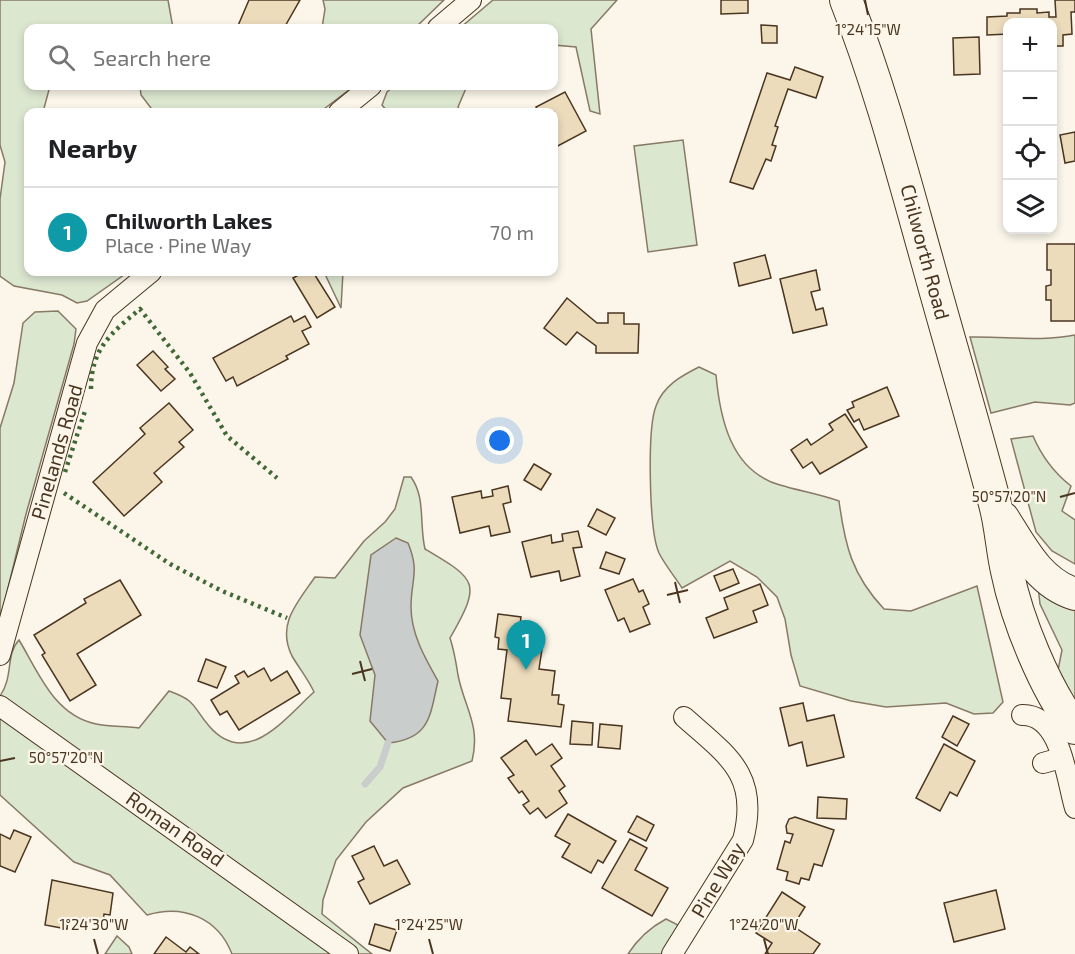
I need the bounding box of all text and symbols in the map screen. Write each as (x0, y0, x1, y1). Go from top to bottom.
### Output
map controls (1003, 18, 1057, 234)
button: + (1003, 18, 1057, 72)
text: 1°24'15"W (835, 20, 901, 38)
search box (24, 24, 558, 90)
icon: search (45, 41, 78, 74)
text: Search here (93, 44, 211, 70)
button: − (1003, 72, 1057, 126)
button: locate (1003, 126, 1057, 180)
text: Nearby (48, 132, 137, 163)
button: layers (1003, 180, 1057, 234)
street label: Chilworth Road (896, 181, 956, 322)
text: Chilworth Lakes (105, 207, 272, 233)
text: 1 (63, 220, 72, 244)
text: 70 m (490, 220, 534, 244)
text: Place · Pine Way (105, 233, 251, 257)
street label: Pinelands Road (25, 381, 87, 522)
your location (485, 426, 514, 455)
text: 50°57'20"N (972, 487, 1046, 505)
pin: 1 (506, 620, 546, 670)
text: 50°57'20"N (29, 748, 103, 766)
street label: Roman Road (122, 786, 229, 871)
street label: Pine Way (685, 837, 749, 921)
text: 1°24'30"W (59, 915, 129, 933)
text: 1°24'25"W (395, 915, 463, 933)
text: 1°24'20"W (729, 915, 799, 933)

